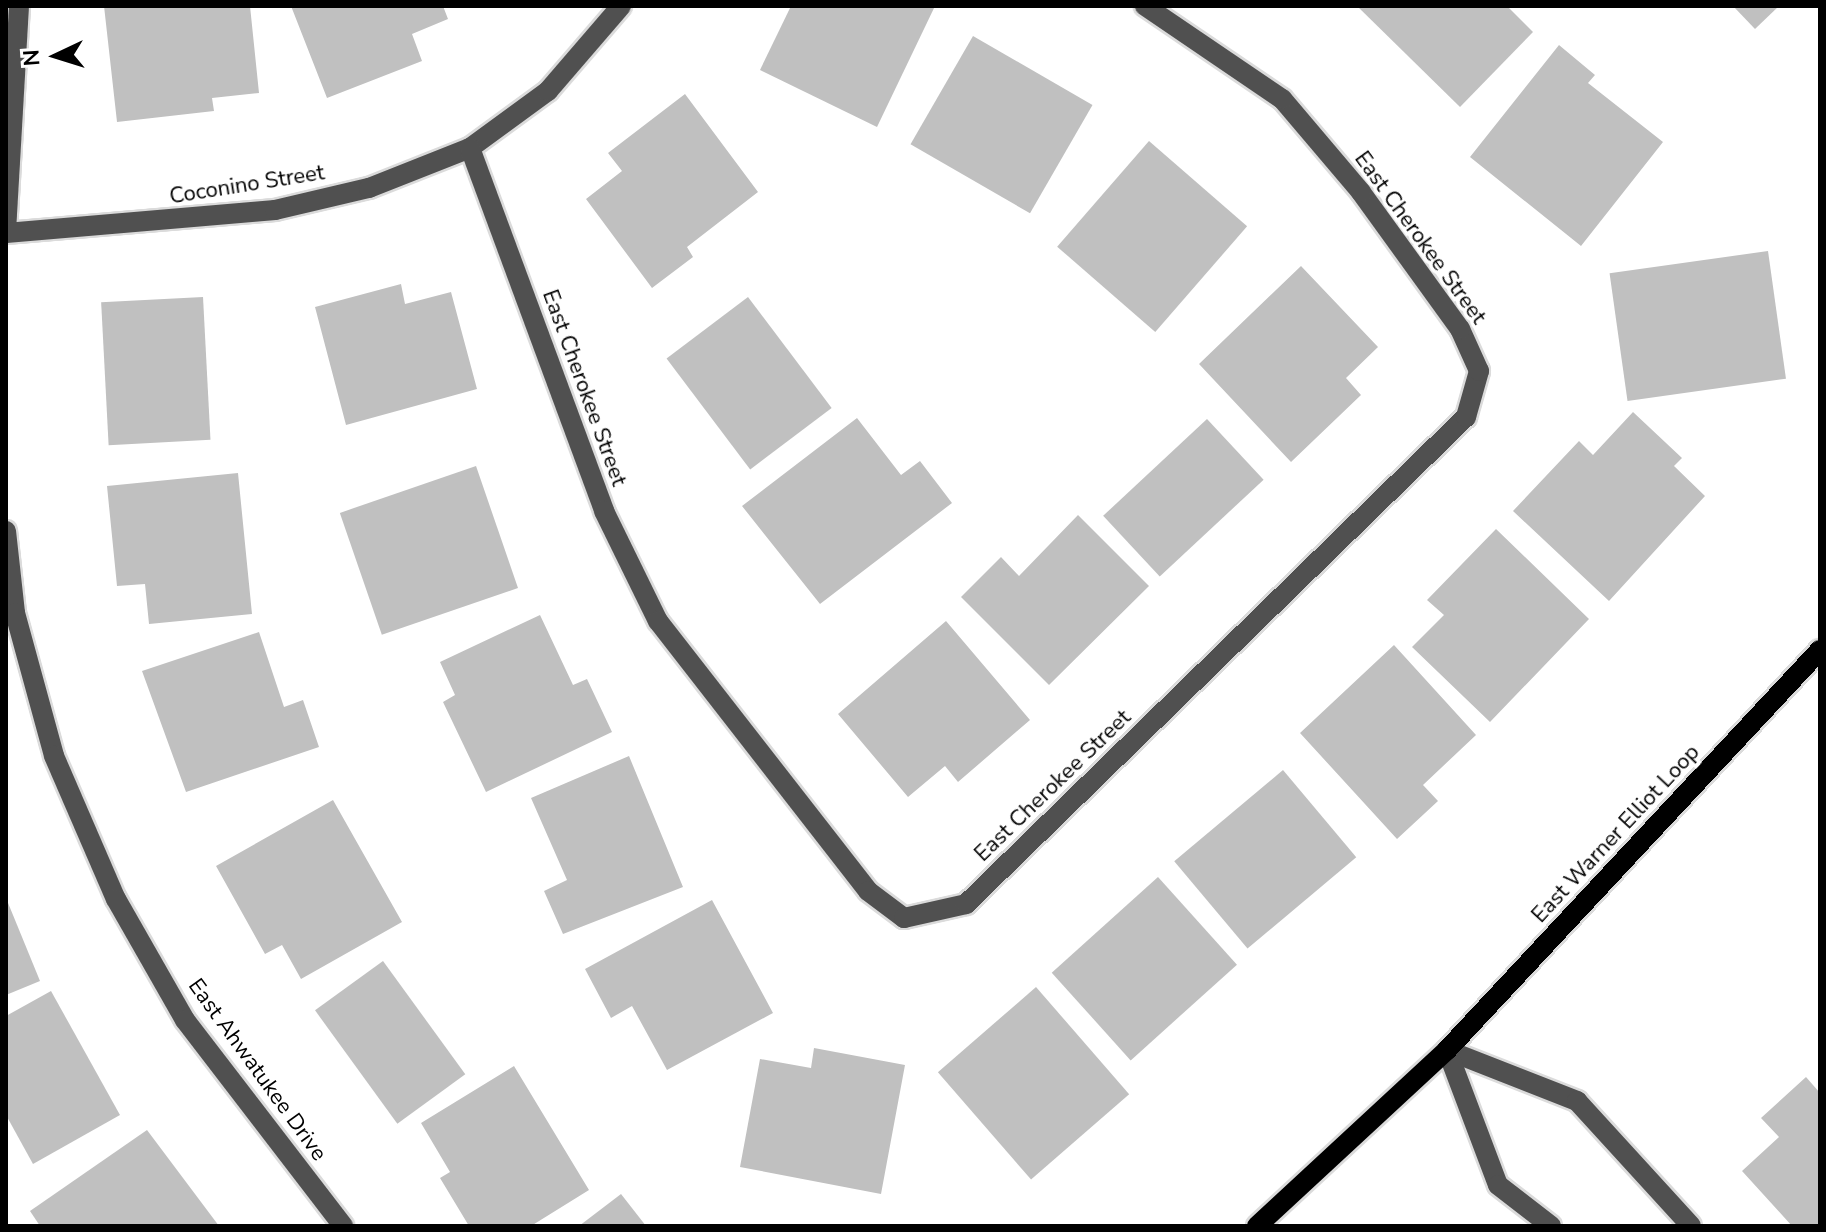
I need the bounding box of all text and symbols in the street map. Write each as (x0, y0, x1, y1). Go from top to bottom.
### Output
north arrow (16, 16, 96, 96)
text: N (17, 48, 48, 67)
street label: East Cherokee Street (1349, 147, 1491, 329)
street label: Coconino Street (168, 160, 326, 210)
street label: East Cherokee Street (536, 286, 632, 490)
street label: East Cherokee Street (969, 705, 1137, 867)
street label: East Warner Elliot Loop (1527, 739, 1705, 929)
street label: East Ahwatukee Drive (182, 974, 332, 1166)

